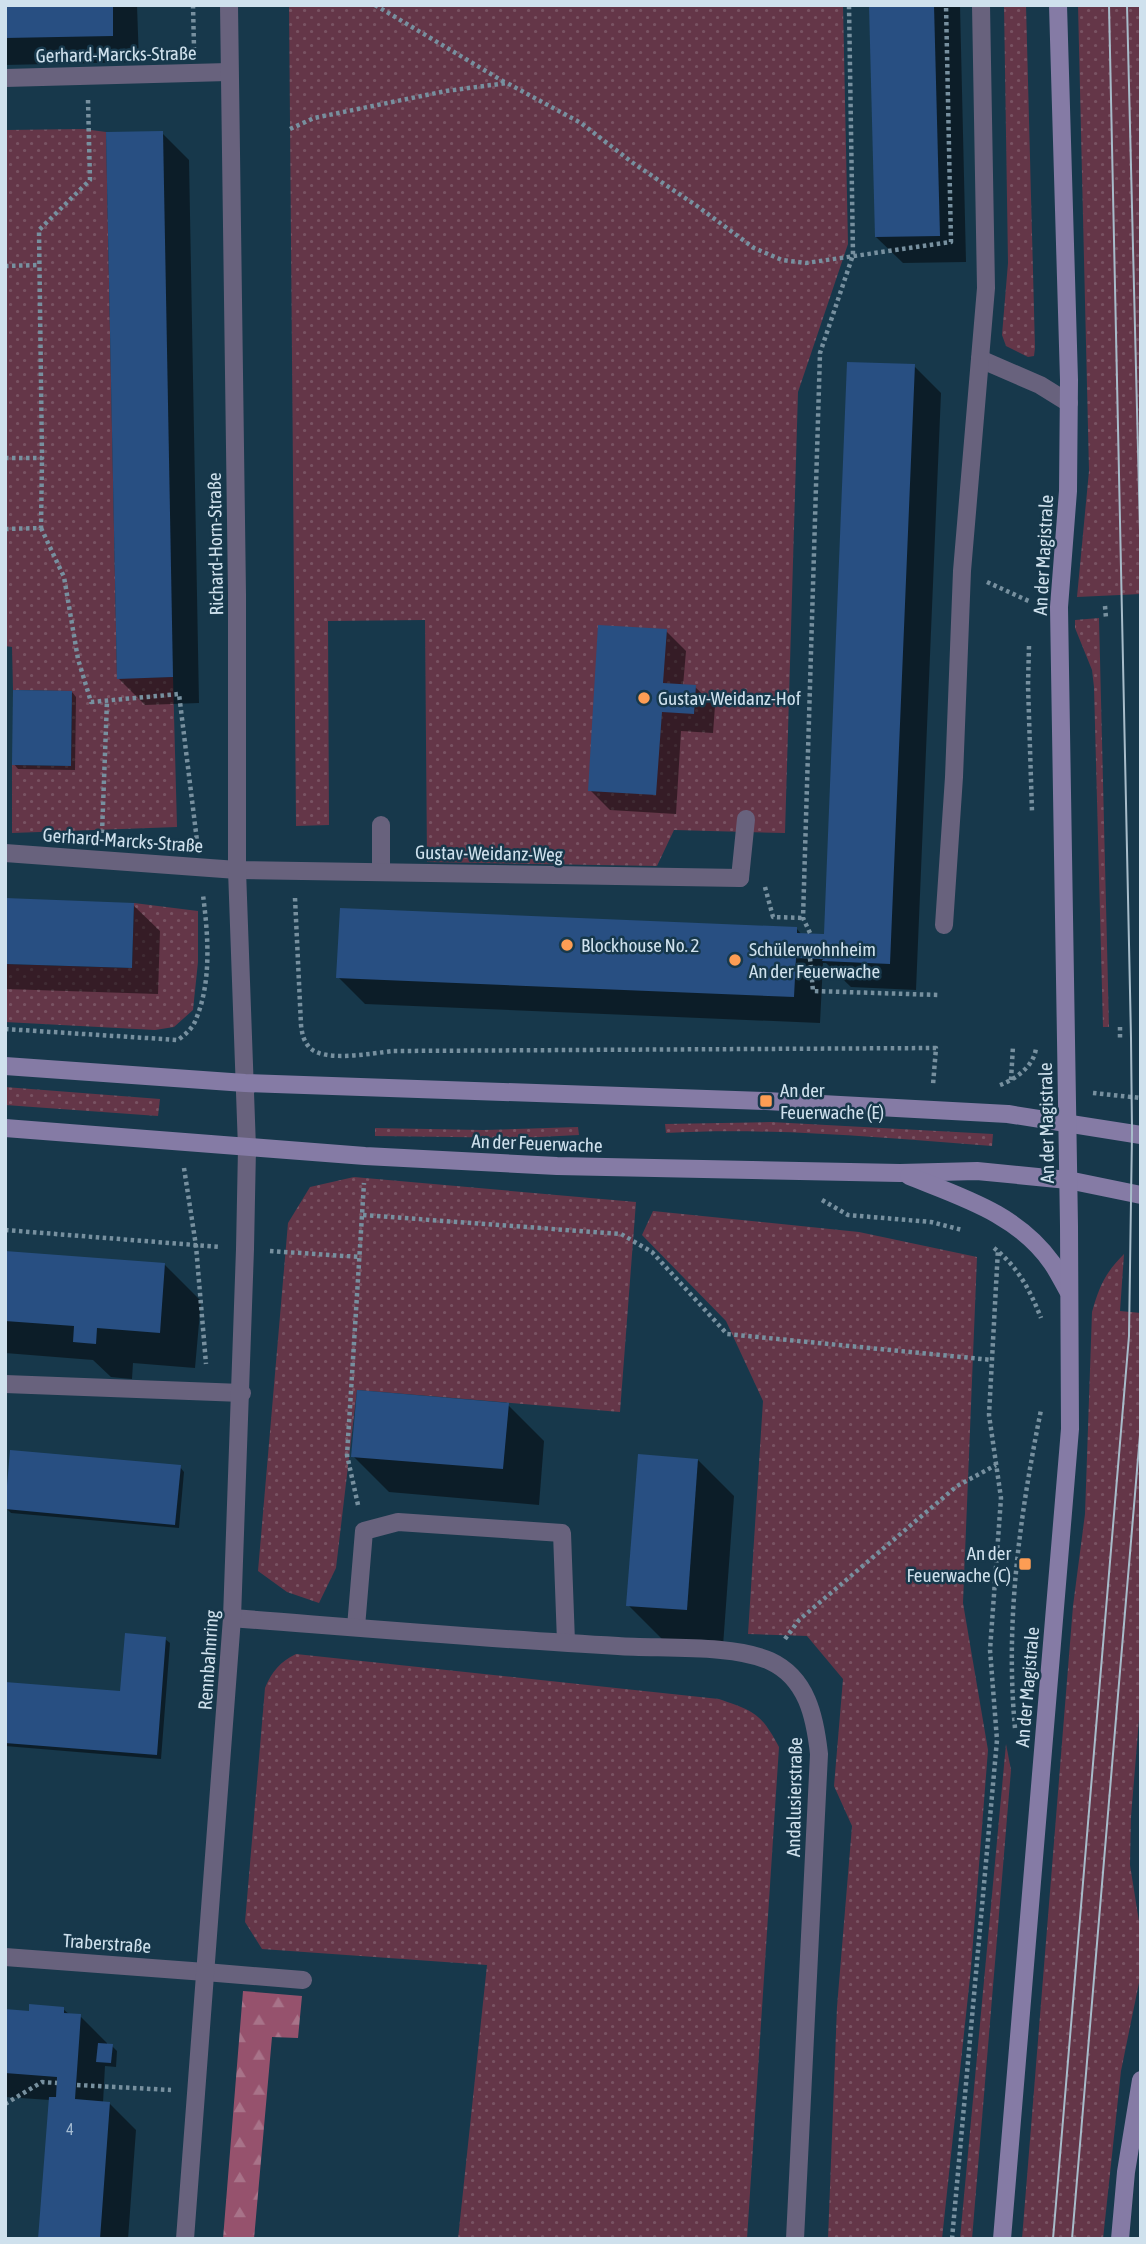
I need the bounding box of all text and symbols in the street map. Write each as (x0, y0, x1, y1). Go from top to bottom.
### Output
street label: Gerhard-Marcks-Straße (35, 42, 197, 66)
street label: Richard-Horn-Straße (203, 472, 227, 616)
street label: An der Magistrale (1029, 494, 1057, 616)
place label: Gustav-Weidanz-Hof (658, 687, 801, 709)
marker: Gustav-Weidanz-Hof (636, 690, 652, 706)
street label: Gerhard-Marcks-Straße (42, 823, 204, 857)
street label: Gustav-Weidanz-Weg (415, 841, 564, 865)
place label: Blockhouse No. 2 (581, 934, 699, 956)
marker: Blockhouse No. 2 (559, 937, 575, 953)
place label: Schülerwohnheim An der Feuerwache (749, 938, 880, 982)
marker: Schülerwohnheim An der Feuerwache (727, 952, 743, 968)
street label: An der Magistrale (1034, 1062, 1058, 1184)
place label: An der Feuerwache (E) (780, 1079, 884, 1123)
marker: An der Feuerwache (E) (758, 1093, 774, 1109)
street label: An der Feuerwache (471, 1130, 603, 1156)
place label: An der Feuerwache (C) (907, 1542, 1011, 1586)
marker: An der Feuerwache (C) (1017, 1556, 1033, 1572)
street label: Rennbahnring (194, 1608, 223, 1711)
street label: An der Magistrale (1011, 1626, 1043, 1748)
street label: Andalusierstraße (782, 1737, 806, 1857)
street label: Traberstraße (62, 1929, 152, 1957)
house number: 4 (66, 2120, 74, 2138)

